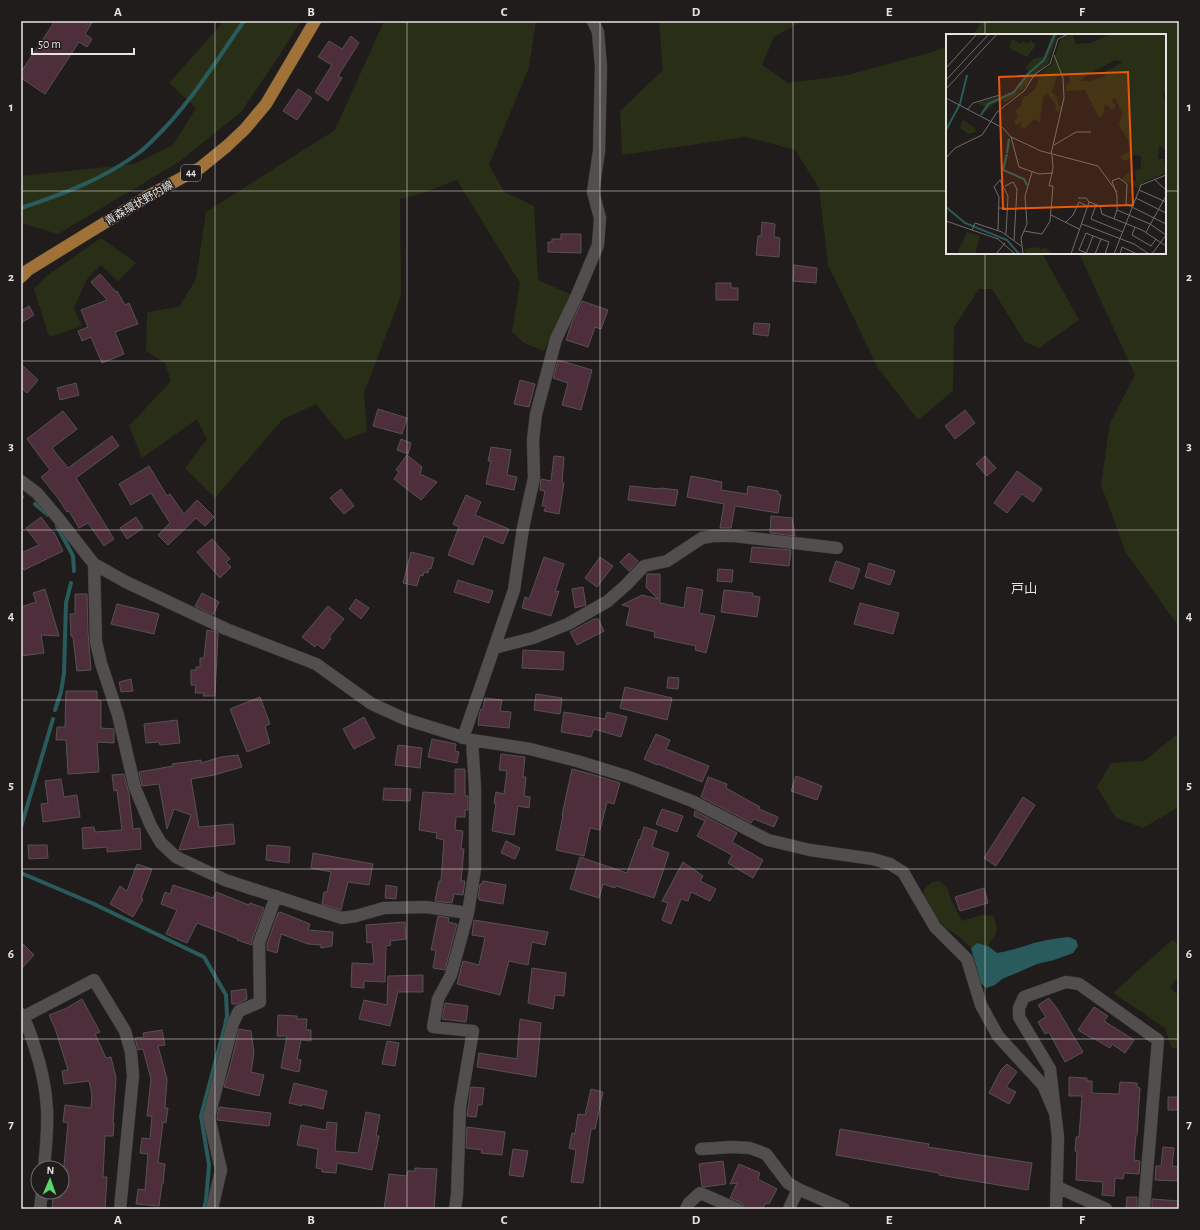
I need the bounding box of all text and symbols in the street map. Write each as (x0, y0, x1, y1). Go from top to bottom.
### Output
text: A (114, 6, 122, 19)
text: B (307, 6, 315, 19)
text: C (501, 6, 508, 19)
text: D (692, 6, 701, 19)
text: E (886, 6, 893, 19)
text: F (1079, 6, 1086, 19)
scale bar (32, 30, 134, 56)
inset map (946, 34, 1166, 254)
text: 50 m (38, 38, 61, 50)
text: 1 (9, 101, 13, 114)
text: 1 (1187, 101, 1191, 114)
road number: 44 (181, 165, 201, 181)
street label: 青森環状野内線 (102, 178, 175, 227)
text: 2 (8, 271, 14, 284)
text: 2 (1186, 271, 1192, 284)
text: 3 (8, 440, 14, 453)
text: 3 (1186, 440, 1192, 453)
district label: 戸山 (1011, 582, 1037, 596)
text: 4 (8, 610, 15, 623)
text: 4 (1186, 610, 1193, 623)
text: 5 (8, 779, 14, 792)
text: 5 (1186, 779, 1192, 792)
text: 6 (8, 948, 14, 961)
text: 6 (1186, 948, 1192, 961)
text: 7 (8, 1118, 14, 1131)
text: 7 (1186, 1118, 1192, 1131)
north arrow (30, 1160, 70, 1200)
text: N (46, 1165, 54, 1176)
text: A (114, 1214, 122, 1227)
text: B (307, 1214, 315, 1227)
text: C (501, 1214, 508, 1227)
text: D (692, 1214, 701, 1227)
text: E (886, 1214, 893, 1227)
text: F (1079, 1214, 1086, 1227)

